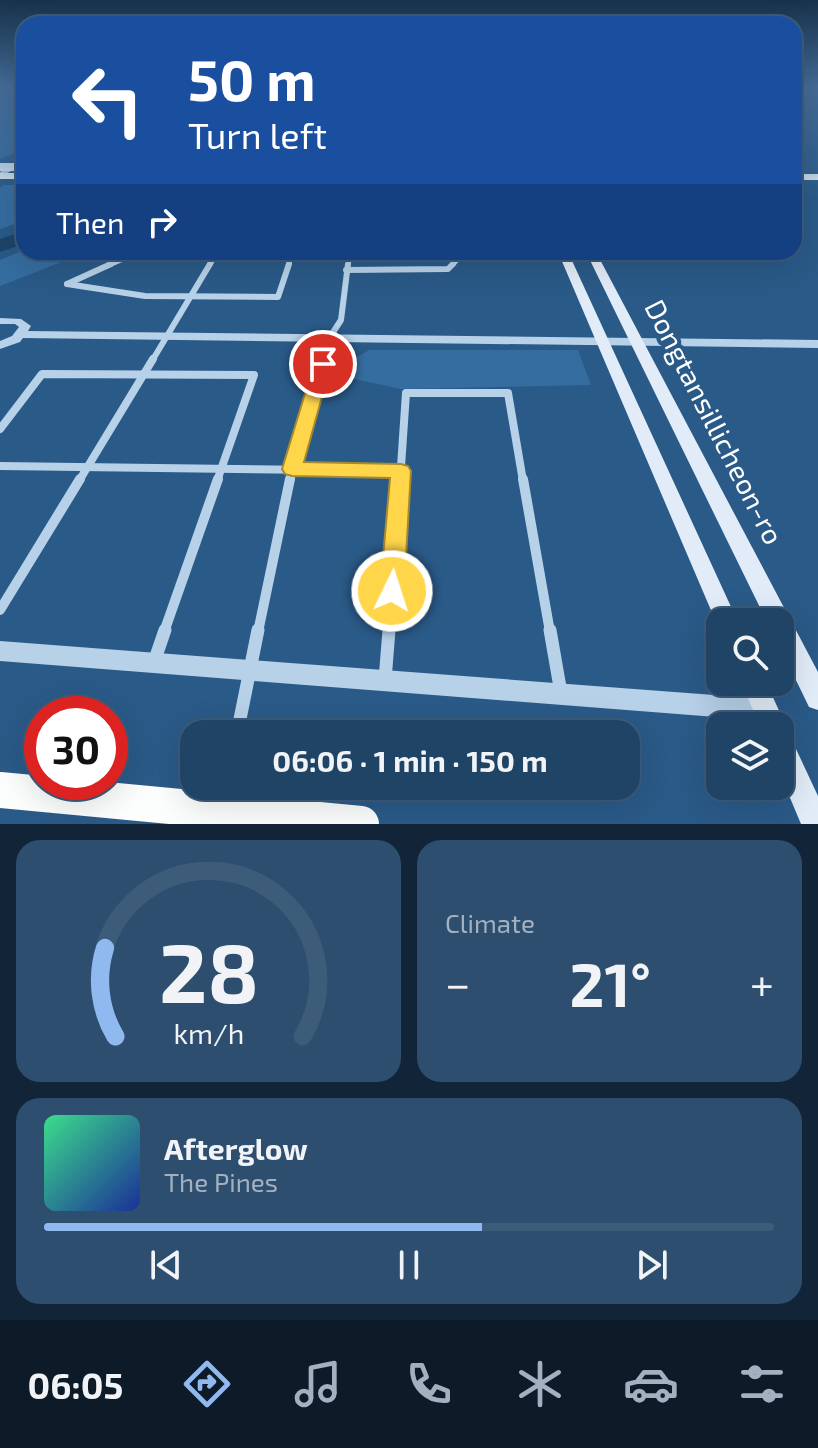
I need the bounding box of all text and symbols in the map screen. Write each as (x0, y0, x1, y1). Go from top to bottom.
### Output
text: 50 m (188, 45, 316, 112)
icon: left (56, 48, 160, 152)
text: Turn left (188, 113, 327, 156)
icon: right (140, 200, 184, 244)
text: Then (56, 204, 124, 240)
street label: Dongtansillicheon-ro (638, 294, 791, 550)
pin (289, 330, 357, 398)
icon: arrive (301, 342, 345, 386)
position arrow (350, 549, 434, 633)
map controls (706, 608, 794, 800)
button: search (706, 608, 794, 696)
speed limit sign: 30 (24, 696, 128, 800)
button: layers (706, 712, 794, 800)
text: 06:06 · 1 min · 150 m (272, 742, 548, 778)
text: Climate (445, 907, 535, 938)
text: 28 (158, 920, 259, 1020)
text: 21° (570, 947, 651, 1019)
text: − (445, 956, 471, 1009)
text: + (750, 956, 774, 1009)
text: km/h (173, 1015, 244, 1050)
text: Afterglow (164, 1130, 308, 1166)
text: The Pines (164, 1166, 278, 1197)
icon: previous (144, 1243, 188, 1287)
icon: pause (387, 1243, 431, 1287)
icon: next (630, 1243, 674, 1287)
icon: directions (179, 1356, 235, 1412)
icon: music (290, 1356, 346, 1412)
icon: phone (401, 1356, 457, 1412)
icon: climate (512, 1356, 568, 1412)
icon: car (623, 1356, 679, 1412)
icon: filters (734, 1356, 790, 1412)
text: 06:05 (28, 1363, 123, 1406)

